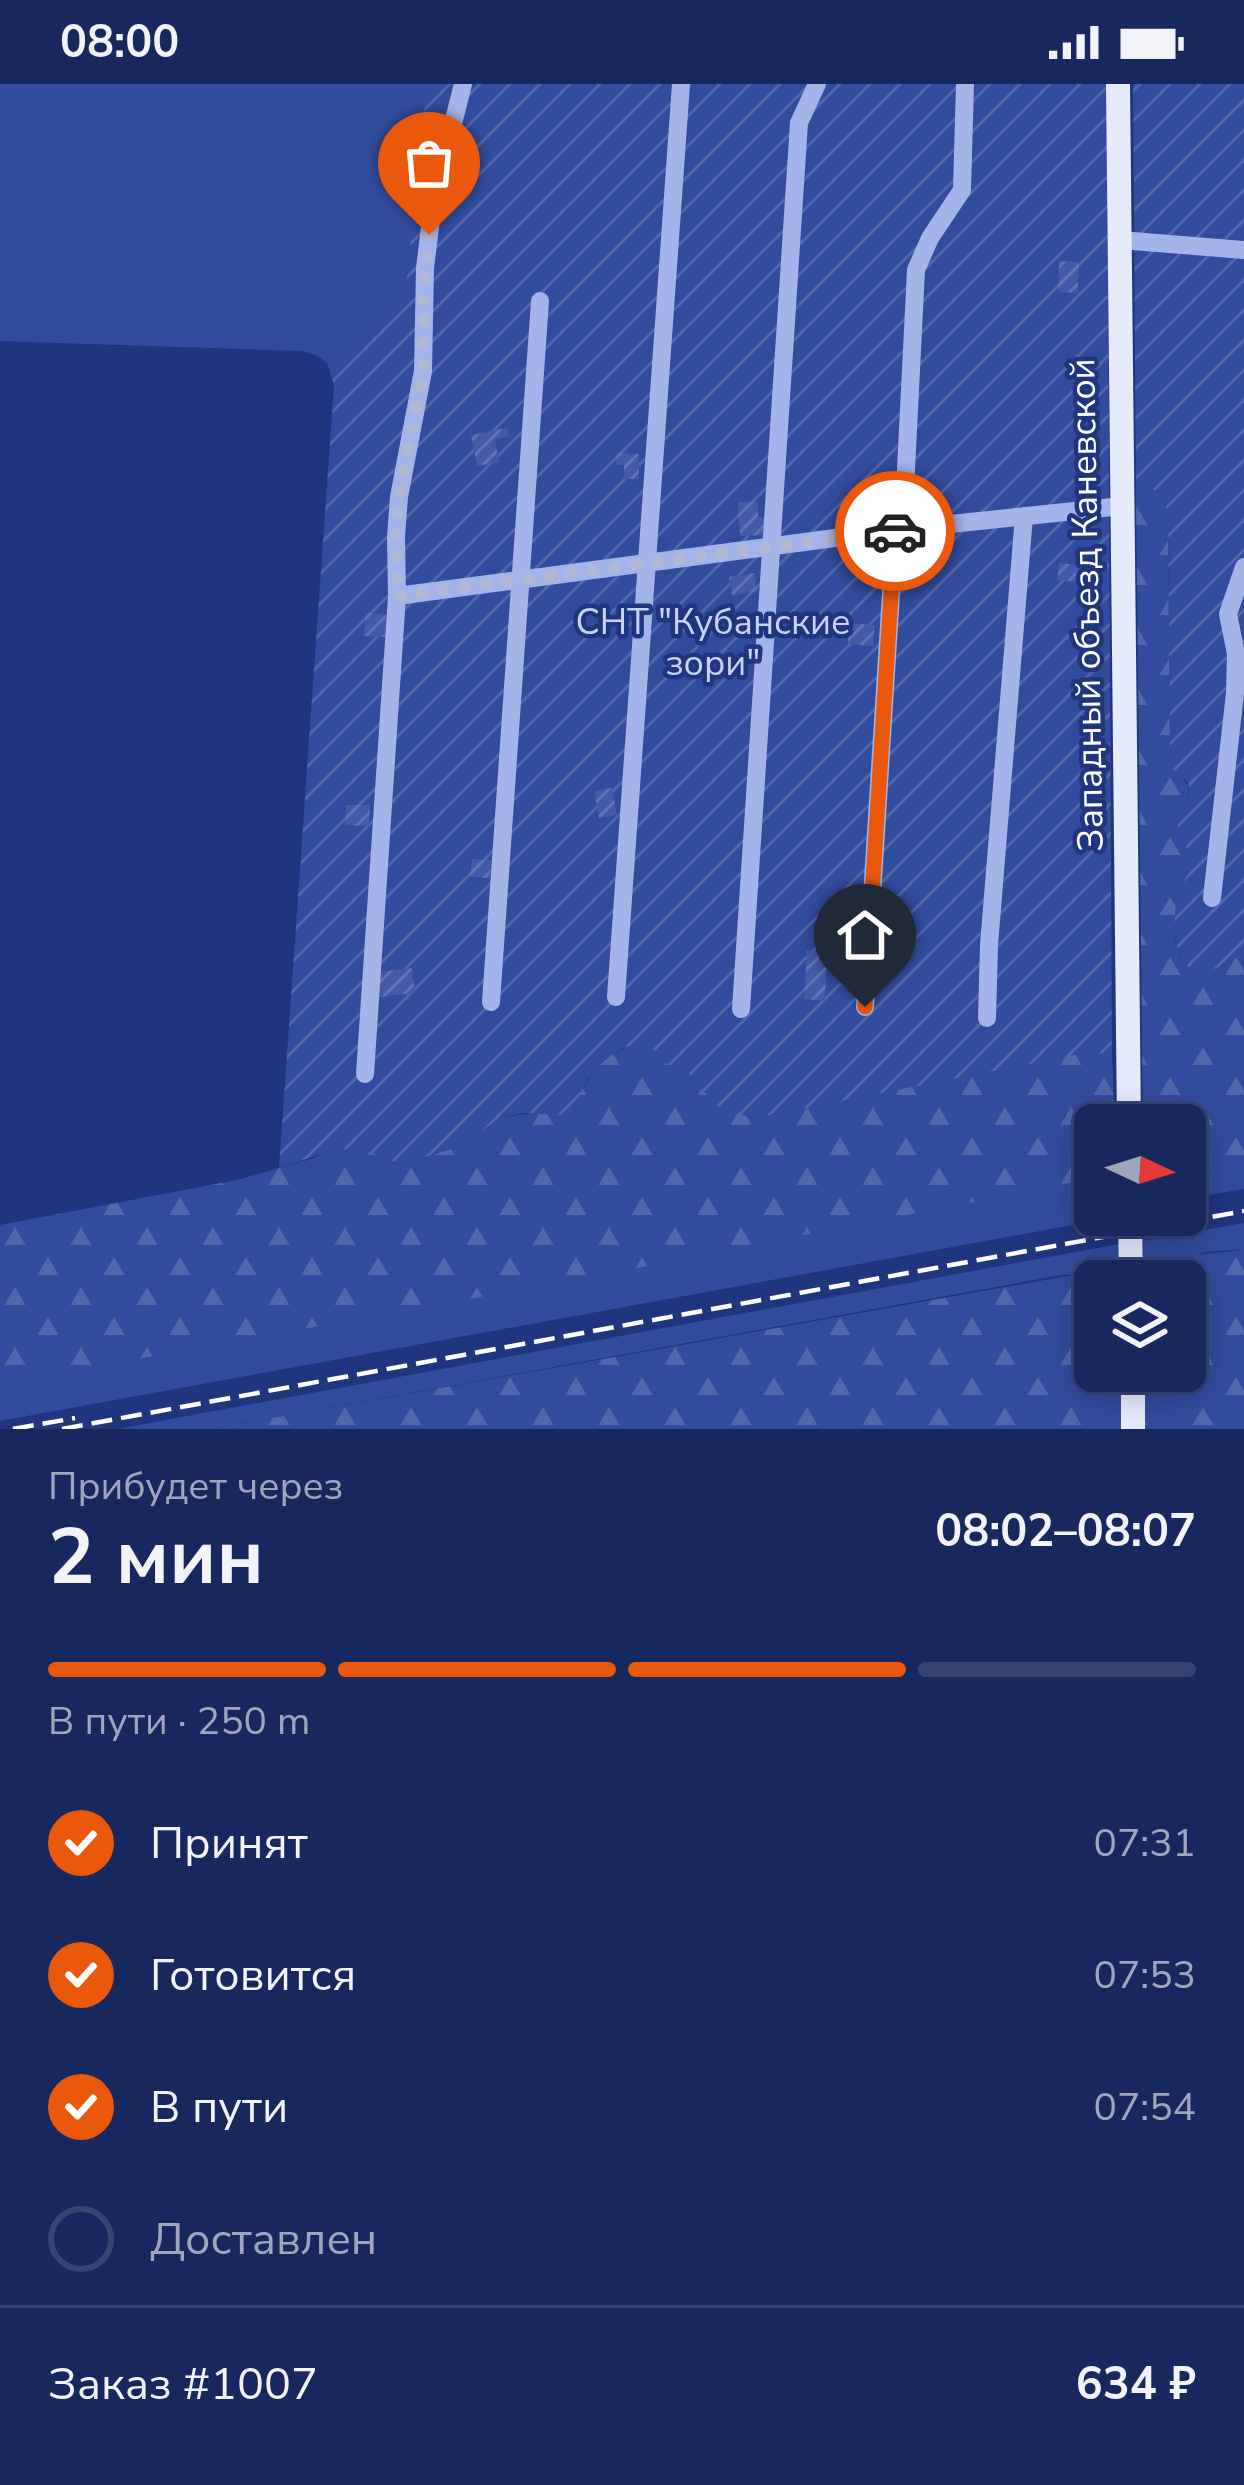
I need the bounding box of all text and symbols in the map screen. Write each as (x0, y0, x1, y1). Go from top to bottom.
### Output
text: 08:00 (60, 12, 179, 73)
pin (378, 112, 480, 235)
icon: bag (396, 130, 462, 196)
street label: Западный объезд Каневской (1058, 358, 1116, 852)
courier (835, 471, 955, 591)
icon: car (862, 498, 928, 564)
park label: СНТ "Кубанские зори" (575, 598, 851, 688)
pin (814, 884, 916, 1007)
icon: home (832, 902, 898, 968)
north arrow (1074, 1104, 1206, 1236)
map controls (1074, 1104, 1206, 1392)
button: layers (1074, 1260, 1206, 1392)
text: Прибудет через (48, 1460, 343, 1513)
text: 08:02–08:07 (935, 1501, 1196, 1562)
text: 2 мин (48, 1504, 264, 1611)
text: В пути · 250 m (48, 1695, 310, 1748)
icon: check (48, 1810, 114, 1876)
text: Принят (150, 1813, 308, 1874)
text: 07:31 (1094, 1817, 1196, 1870)
icon: check (48, 1942, 114, 2008)
text: Готовится (150, 1945, 356, 2006)
text: 07:53 (1094, 1949, 1196, 2002)
icon: check (48, 2074, 114, 2140)
text: В пути (150, 2077, 288, 2138)
text: 07:54 (1094, 2081, 1196, 2134)
text: Доставлен (150, 2209, 377, 2270)
text: Заказ #1007 (48, 2354, 318, 2415)
text: 634 ₽ (1076, 2354, 1196, 2415)

